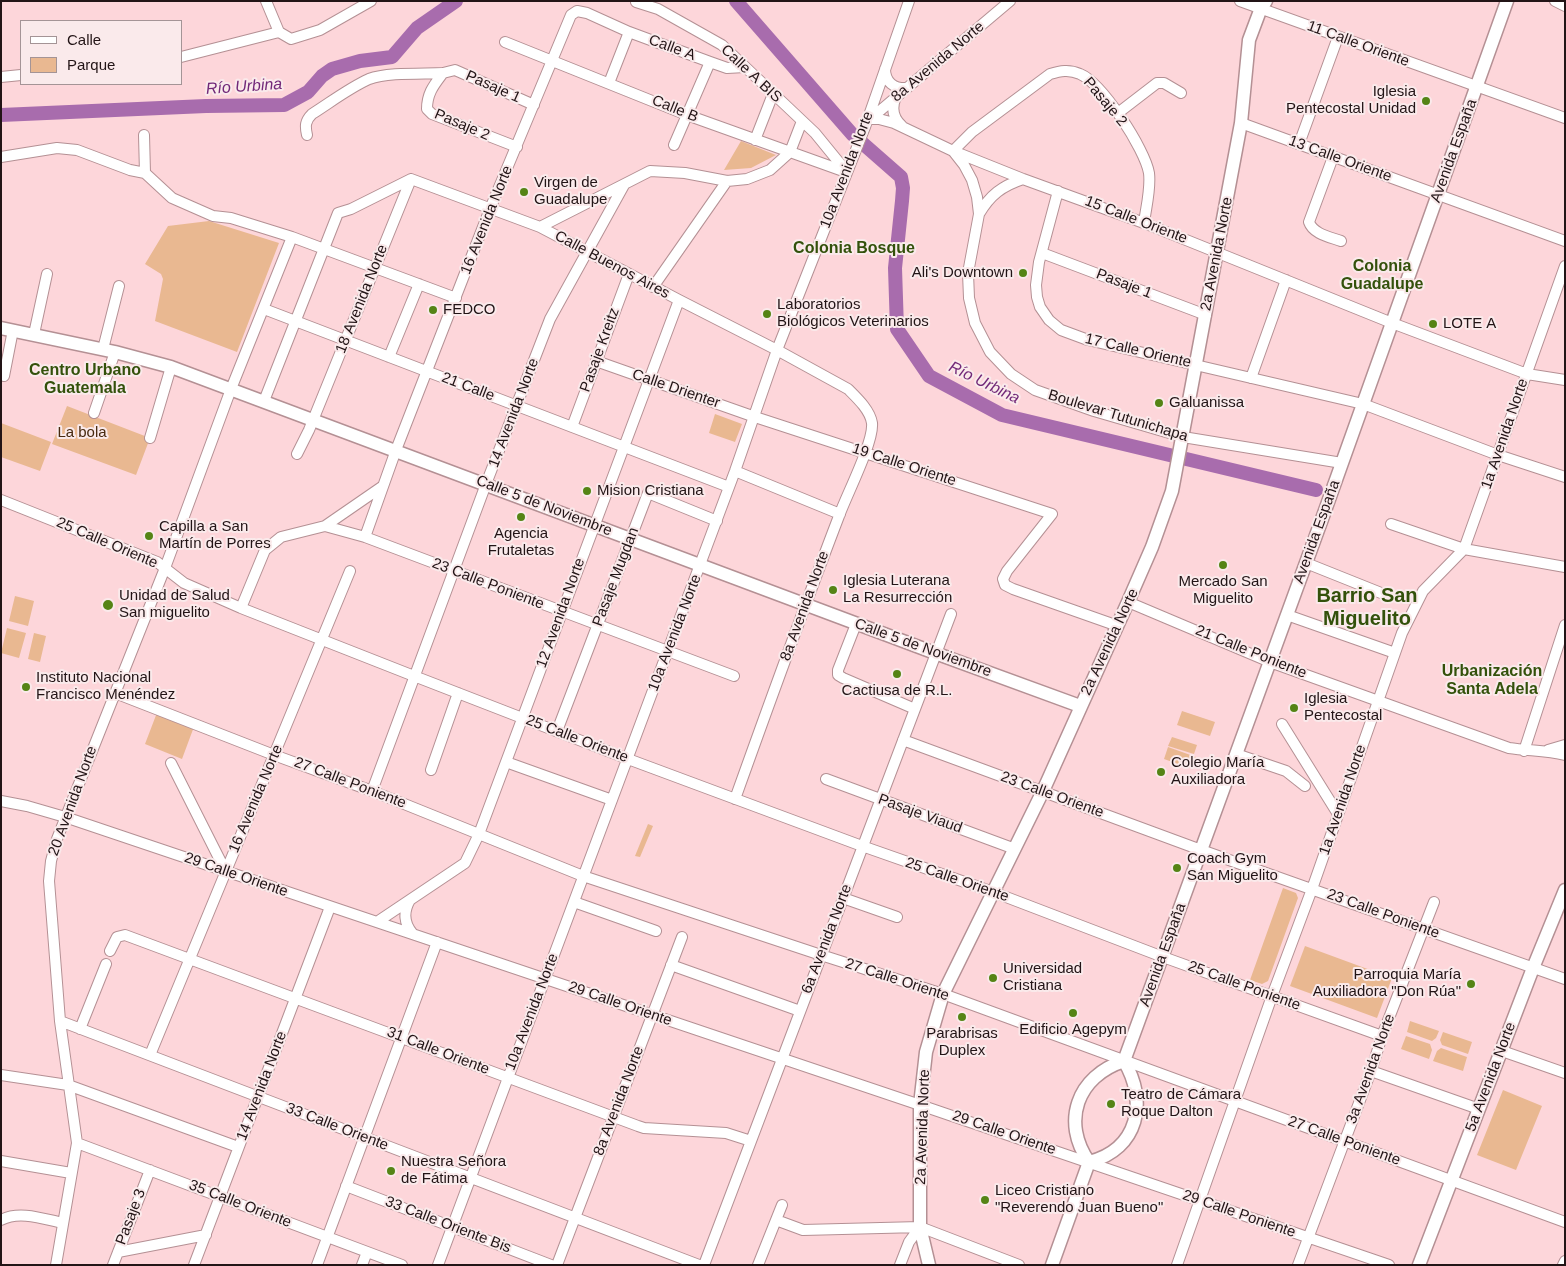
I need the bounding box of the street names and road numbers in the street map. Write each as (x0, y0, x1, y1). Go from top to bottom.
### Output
street label: 11 Calle Oriente (1305, 17, 1411, 71)
street label: 8a Avenida Norte (888, 18, 988, 106)
street label: Calle A (646, 31, 698, 65)
street label: Calle A BIS (717, 41, 785, 107)
street label: Pasaje 1 (463, 67, 523, 107)
street label: Pasaje 2 (1079, 74, 1131, 130)
street label: Calle B (649, 92, 701, 126)
street label: Avenida España (1427, 97, 1481, 205)
street label: Pasaje 2 (432, 105, 492, 145)
street label: 10a Avenida Norte (816, 109, 878, 231)
street label: 13 Calle Oriente (1286, 132, 1394, 186)
street label: 16 Avenida Norte (457, 163, 517, 277)
street label: 15 Calle Oriente (1082, 192, 1190, 248)
street label: 2a Avenida Norte (1197, 196, 1237, 312)
street label: Calle Buenos Aires (551, 227, 673, 303)
street label: 18 Avenida Norte (332, 242, 392, 356)
street label: Pasaje 1 (1094, 265, 1154, 303)
street label: Pasaje Kreitz (576, 305, 624, 395)
street label: 17 Calle Oriente (1083, 330, 1193, 372)
street label: 14 Avenida Norte (485, 356, 543, 470)
street label: Calle Drienter (630, 366, 722, 412)
street label: 21 Calle (439, 369, 497, 405)
street label: 1a Avenida Norte (1478, 376, 1532, 492)
street label: Boulevar Tutunichapa (1046, 386, 1190, 446)
street label: 19 Calle Oriente (850, 440, 958, 490)
street label: Calle 5 de Noviembre (473, 472, 615, 540)
street label: Avenida España (1290, 478, 1344, 586)
street label: 25 Calle Oriente (54, 514, 160, 572)
street label: Pasaje Mugdan (589, 525, 643, 629)
street label: 8a Avenida Norte (777, 549, 833, 663)
street label: 23 Calle Poniente (429, 554, 547, 614)
street label: 12 Avenida Norte (533, 556, 589, 670)
street label: 10a Avenida Norte (644, 572, 706, 694)
street label: 2a Avenida Norte (1077, 586, 1143, 698)
street label: Calle 5 de Noviembre (852, 615, 994, 681)
street label: 21 Calle Poniente (1193, 621, 1309, 683)
street label: 25 Calle Oriente (523, 711, 631, 767)
street label: 16 Avenida Norte (225, 742, 287, 856)
street label: 1a Avenida Norte (1316, 742, 1370, 858)
street label: 20 Avenida Norte (45, 744, 101, 858)
street label: 27 Calle Poniente (291, 753, 409, 813)
street label: 23 Calle Oriente (998, 768, 1106, 822)
street label: Pasaje Viaud (876, 790, 964, 838)
street label: 29 Calle Oriente (182, 849, 290, 901)
street label: 25 Calle Oriente (903, 854, 1011, 906)
street label: 6a Avenida Norte (798, 882, 856, 996)
street label: 23 Calle Poniente (1324, 885, 1442, 943)
street label: Avenida España (1136, 901, 1190, 1009)
street label: 10a Avenida Norte (501, 951, 563, 1073)
street label: 27 Calle Oriente (843, 955, 951, 1005)
street label: 25 Calle Poniente (1185, 957, 1303, 1015)
street label: 29 Calle Oriente (566, 978, 674, 1030)
street label: 3a Avenida Norte (1343, 1012, 1399, 1126)
street label: 5a Avenida Norte (1462, 1020, 1520, 1134)
street label: 31 Calle Oriente (384, 1023, 492, 1079)
street label: 14 Avenida Norte (233, 1029, 291, 1143)
street label: 8a Avenida Norte (590, 1044, 648, 1158)
street label: 2a Avenida Norte (912, 1069, 934, 1185)
street label: 33 Calle Oriente (283, 1099, 391, 1155)
street label: 29 Calle Oriente (950, 1107, 1058, 1159)
street label: 27 Calle Poniente (1285, 1112, 1403, 1170)
street label: 35 Calle Oriente (186, 1176, 294, 1232)
street label: 29 Calle Poniente (1180, 1186, 1298, 1242)
street label: Pasaje 3 (112, 1187, 150, 1247)
street label: 33 Calle Oriente Bis (383, 1193, 513, 1257)

